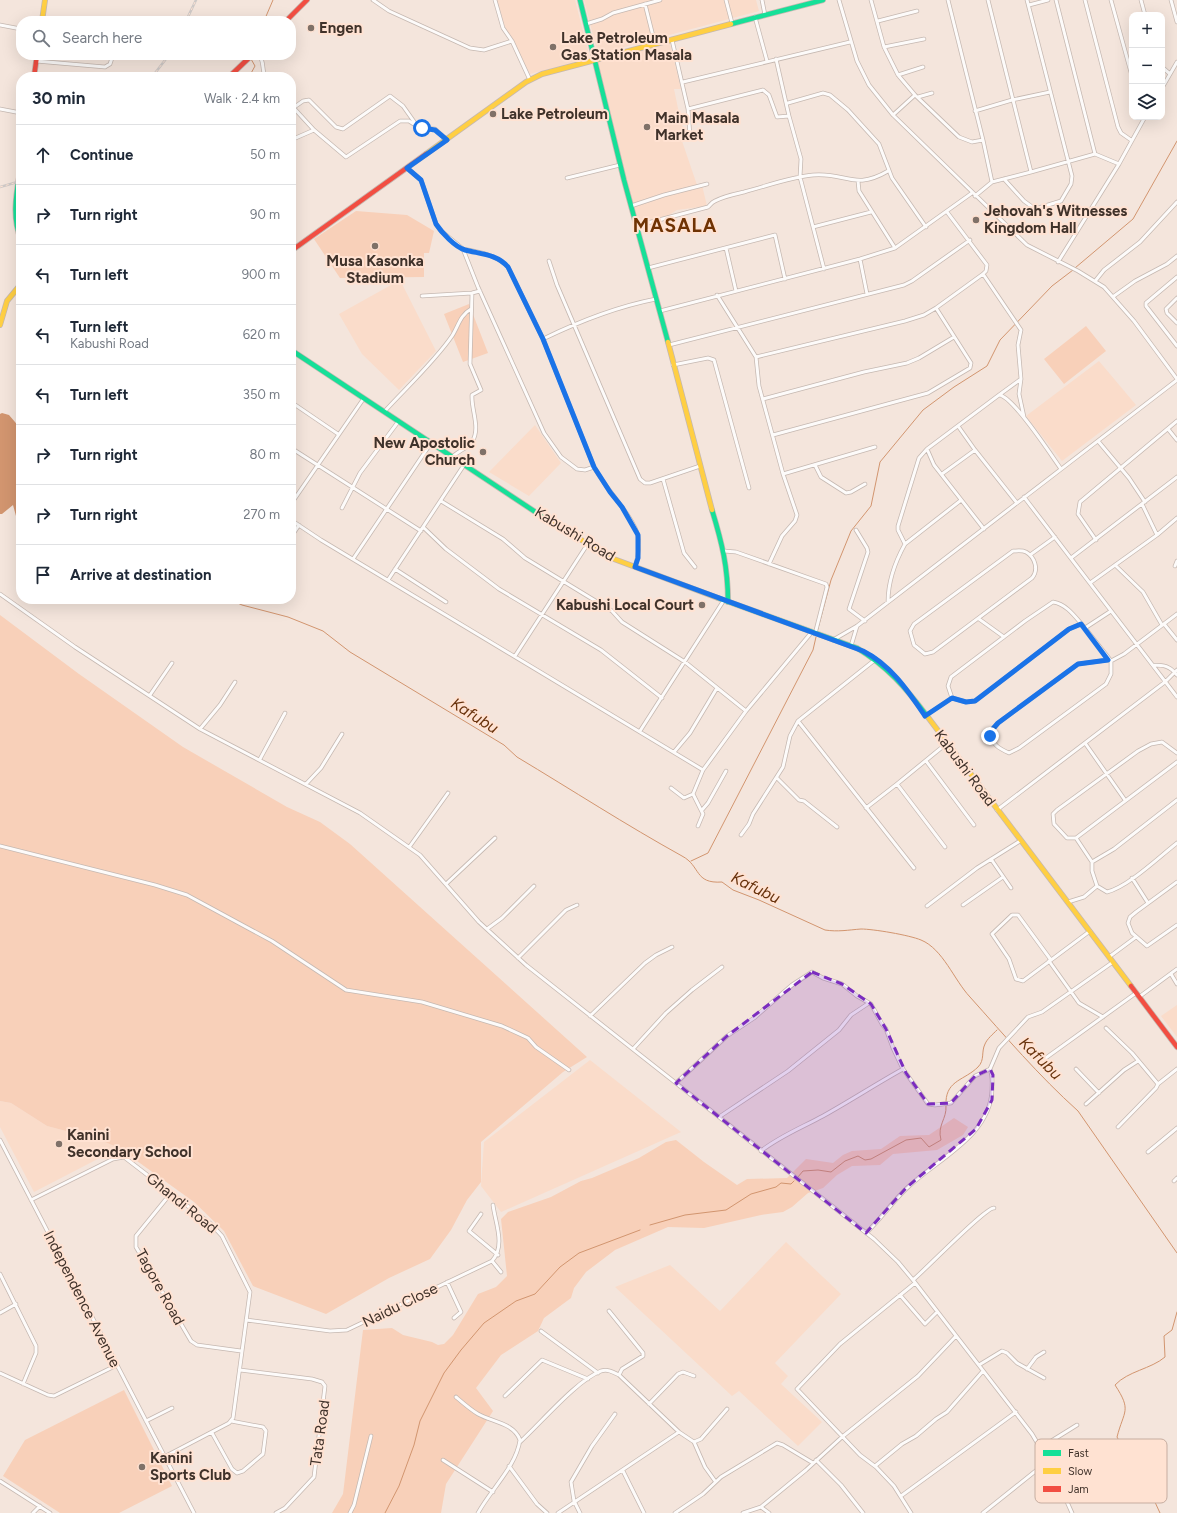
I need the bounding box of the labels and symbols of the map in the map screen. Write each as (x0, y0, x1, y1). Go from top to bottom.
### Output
place label: Engen (319, 19, 362, 37)
marker: Engen (306, 23, 316, 33)
place label: Lake Petroleum Gas Station Masala (561, 29, 692, 64)
marker: Lake Petroleum Gas Station Masala (548, 42, 558, 52)
place label: Lake Petroleum (501, 105, 608, 123)
marker: Lake Petroleum (488, 109, 498, 119)
place label: Main Masala Market (655, 109, 739, 144)
route start (413, 119, 431, 137)
marker: Main Masala Market (642, 122, 652, 132)
place label: Jehovah's Witnesses Kingdom Hall (984, 202, 1127, 237)
district label: MASALA (633, 214, 717, 237)
marker: Jehovah's Witnesses Kingdom Hall (971, 215, 981, 225)
marker: Musa Kasonka Stadium (370, 241, 380, 251)
place label: Musa Kasonka Stadium (326, 252, 424, 287)
place label: New Apostolic Church (373, 434, 475, 469)
marker: New Apostolic Church (478, 447, 488, 457)
street label: Kabushi Road (531, 503, 619, 565)
place label: Kabushi Local Court (556, 596, 694, 614)
marker: Kabushi Local Court (697, 600, 707, 610)
water label: Kafubu (448, 694, 502, 737)
street label: Kabushi Road (930, 726, 1000, 810)
route end (981, 727, 999, 745)
water label: Kafubu (728, 867, 783, 907)
water label: Kafubu (1015, 1033, 1066, 1084)
place label: Kanini Secondary School (67, 1126, 192, 1161)
marker: Kanini Secondary School (54, 1139, 64, 1149)
street label: Ghandi Road (143, 1169, 221, 1237)
street label: Independence Avenue (40, 1228, 124, 1370)
street label: Tagore Road (132, 1246, 188, 1328)
street label: Naidu Close (359, 1279, 441, 1331)
street label: Tata Road (306, 1399, 334, 1467)
legend (1035, 1439, 1167, 1503)
text: Fast (1068, 1447, 1089, 1460)
place label: Kanini Sports Club (150, 1449, 231, 1484)
marker: Kanini Sports Club (137, 1462, 147, 1472)
text: Slow (1068, 1465, 1092, 1478)
text: Jam (1068, 1483, 1089, 1496)

